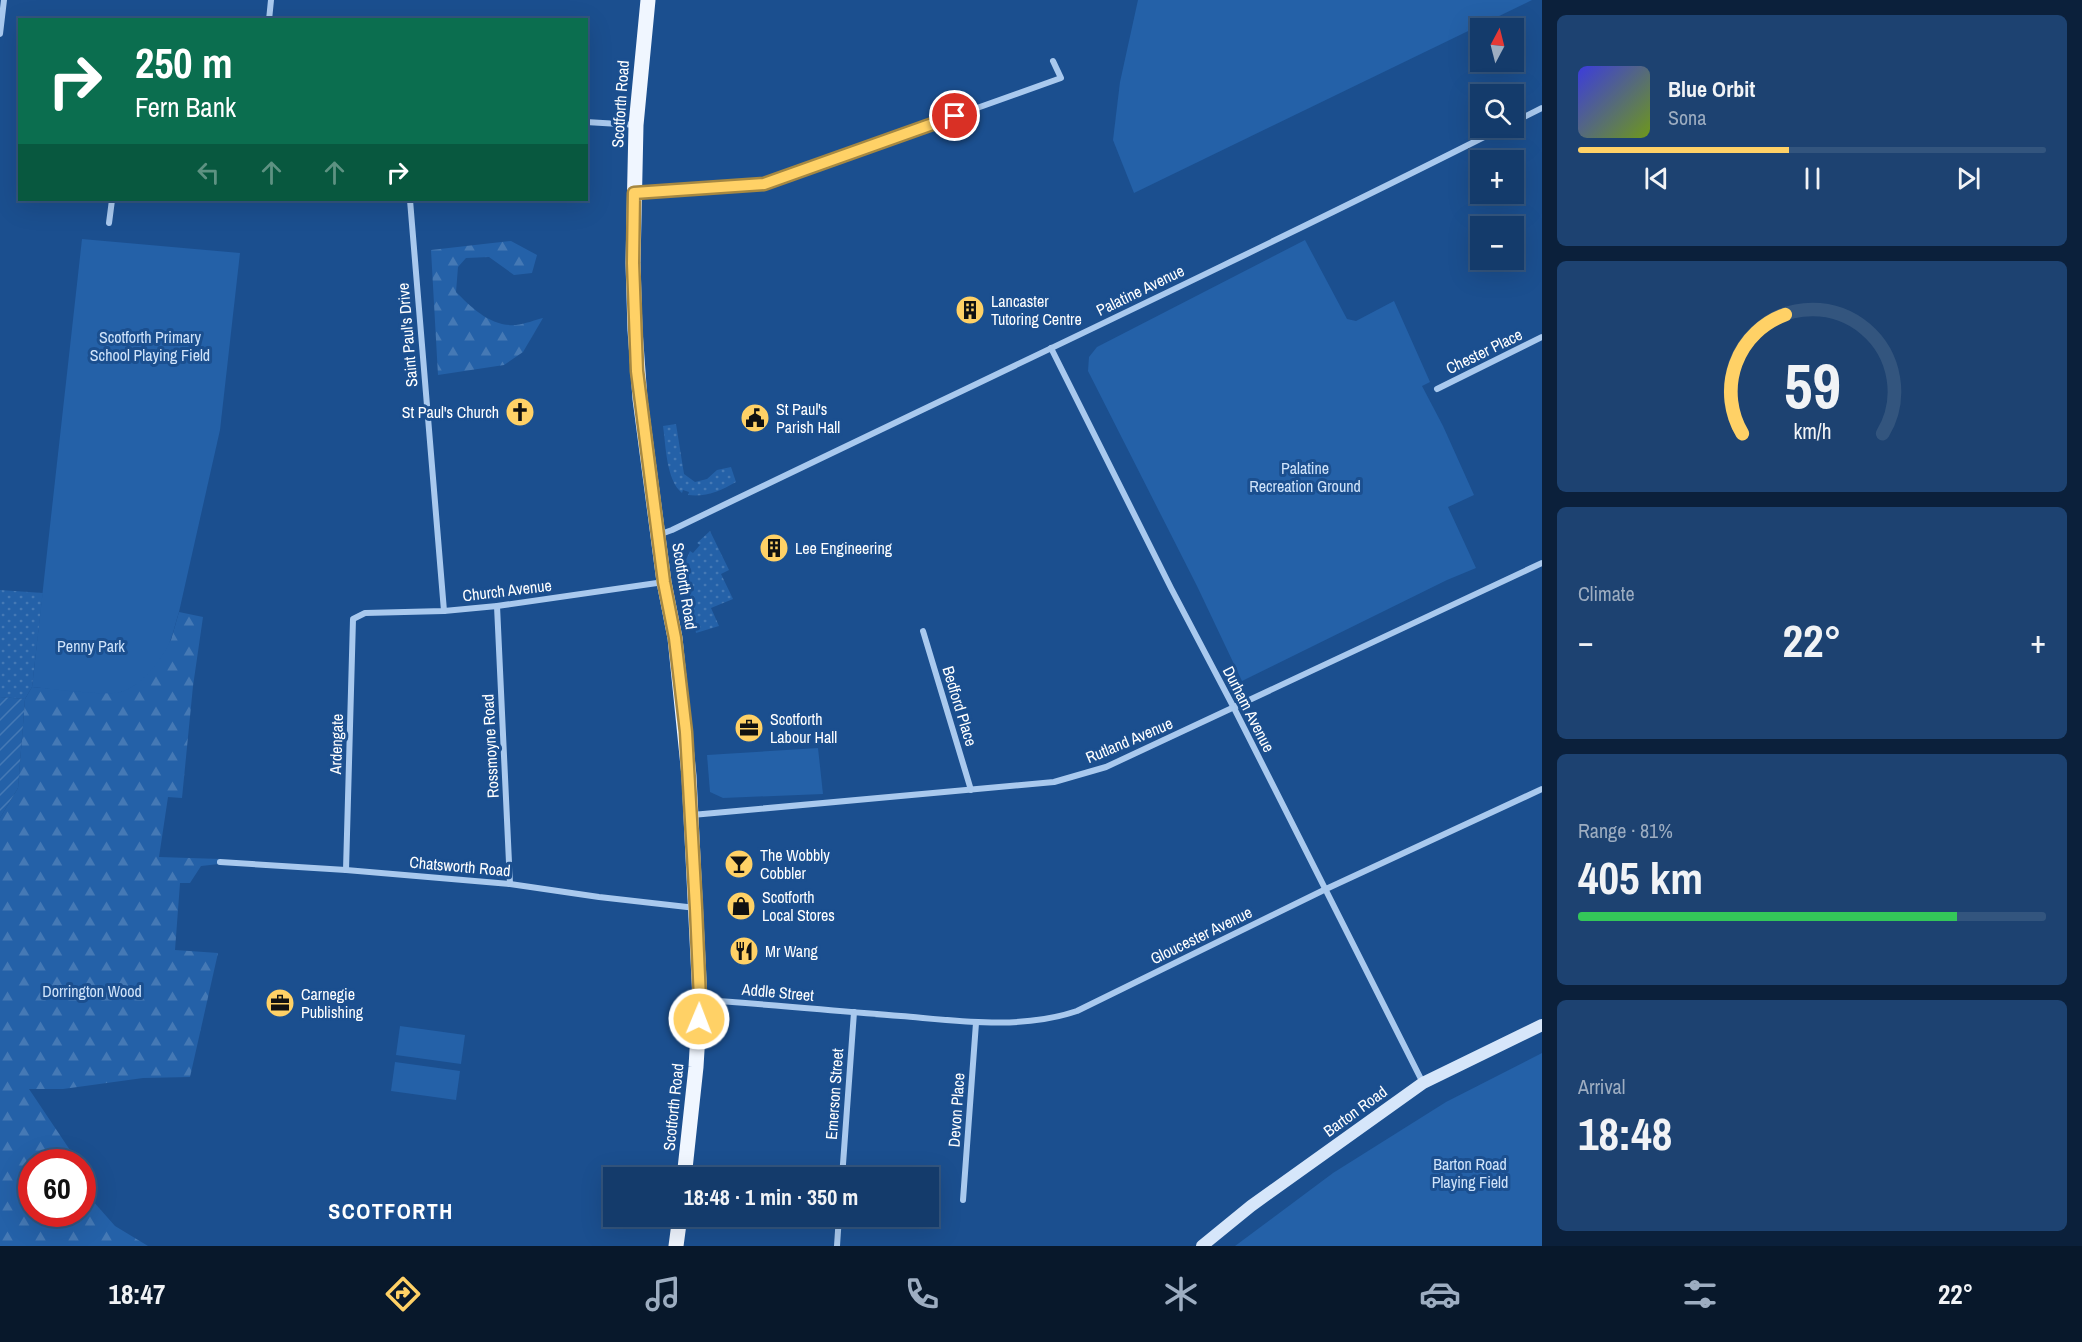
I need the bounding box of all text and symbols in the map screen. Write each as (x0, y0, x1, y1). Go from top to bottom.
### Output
north arrow (1470, 18, 1524, 72)
map controls (1470, 18, 1524, 270)
text: 250 m (135, 35, 233, 91)
icon: right (36, 42, 114, 120)
street label: Scotforth Road (606, 60, 634, 148)
text: Blue Orbit (1668, 74, 1755, 104)
button: search (1470, 84, 1524, 138)
text: Fern Bank (135, 89, 236, 125)
pin (929, 90, 980, 141)
icon: arrive (938, 99, 971, 132)
text: Sona (1668, 104, 1706, 131)
button: + (1470, 150, 1524, 204)
icon: left (192, 156, 225, 189)
icon: ahead (255, 156, 288, 189)
icon: ahead (318, 156, 351, 189)
icon: right (381, 156, 414, 189)
icon: previous (1640, 162, 1673, 195)
icon: pause (1796, 162, 1829, 195)
icon: next (1952, 162, 1985, 195)
button: − (1470, 216, 1524, 270)
street label: Palatine Avenue (1092, 259, 1188, 321)
street label: Saint Paul's Drive (391, 282, 423, 388)
place label: Lancaster Tutoring Centre (991, 290, 1082, 330)
building icon: Lancaster Tutoring Centre (954, 294, 986, 326)
street label: Chester Place (1442, 323, 1526, 379)
park label: Scotforth Primary School Playing Field (90, 326, 210, 366)
text: 59 (1784, 343, 1840, 427)
church icon: St Paul's Church (504, 396, 536, 428)
place label: St Paul's Parish Hall (776, 398, 840, 438)
place label: St Paul's Church (402, 401, 499, 423)
public building icon: St Paul's Parish Hall (739, 402, 771, 434)
text: km/h (1793, 417, 1831, 446)
park label: Palatine Recreation Ground (1249, 457, 1361, 497)
building icon: Lee Engineering (758, 532, 790, 564)
place label: Lee Engineering (795, 537, 893, 559)
street label: Scotforth Road (667, 541, 703, 631)
street label: Church Avenue (461, 574, 553, 606)
text: Climate (1578, 580, 1635, 607)
text: 22° (1782, 610, 1842, 671)
text: − (1578, 619, 1594, 663)
text: + (2030, 619, 2046, 663)
park label: Penny Park (57, 635, 125, 657)
street label: Durham Avenue (1218, 662, 1280, 756)
street label: Bedford Place (937, 663, 983, 749)
street label: Rossmoyne Road (476, 693, 504, 799)
place label: Scotforth Labour Hall (770, 708, 837, 748)
office icon: Scotforth Labour Hall (733, 712, 765, 744)
street label: Rutland Avenue (1082, 712, 1176, 768)
street label: Ardengate (324, 713, 348, 776)
text: Range · 81% (1578, 817, 1673, 844)
place label: The Wobbly Cobbler (760, 844, 830, 884)
text: 405 km (1578, 847, 1703, 908)
bar icon: The Wobbly Cobbler (723, 848, 755, 880)
street label: Chatsworth Road (409, 851, 511, 881)
place label: Scotforth Local Stores (762, 886, 835, 926)
shop icon: Scotforth Local Stores (725, 890, 757, 922)
street label: Gloucester Avenue (1146, 901, 1256, 969)
restaurant icon: Mr Wang (728, 935, 760, 967)
place label: Mr Wang (765, 940, 818, 962)
street label: Addle Street (740, 978, 815, 1006)
park label: Dorrington Wood (42, 980, 142, 1002)
place label: Carnegie Publishing (301, 983, 364, 1023)
office icon: Carnegie Publishing (264, 987, 296, 1019)
position arrow (667, 987, 731, 1051)
street label: Emerson Street (820, 1047, 848, 1140)
street label: Scotforth Road (657, 1062, 689, 1152)
street label: Devon Place (942, 1072, 970, 1148)
text: Arrival (1578, 1073, 1625, 1100)
street label: Barton Road (1319, 1080, 1391, 1142)
text: 18:48 (1578, 1103, 1672, 1164)
speed limit sign: 60 (18, 1149, 96, 1227)
park label: Barton Road Playing Field (1432, 1153, 1508, 1193)
text: 18:48 · 1 min · 350 m (684, 1182, 858, 1212)
district label: SCOTFORTH (328, 1196, 454, 1226)
icon: directions (382, 1273, 424, 1315)
icon: music (642, 1273, 684, 1315)
icon: phone (901, 1273, 943, 1315)
icon: climate (1160, 1273, 1202, 1315)
icon: car (1419, 1273, 1461, 1315)
icon: filters (1679, 1273, 1721, 1315)
text: 18:47 (109, 1276, 165, 1312)
text: 22° (1938, 1276, 1973, 1312)

